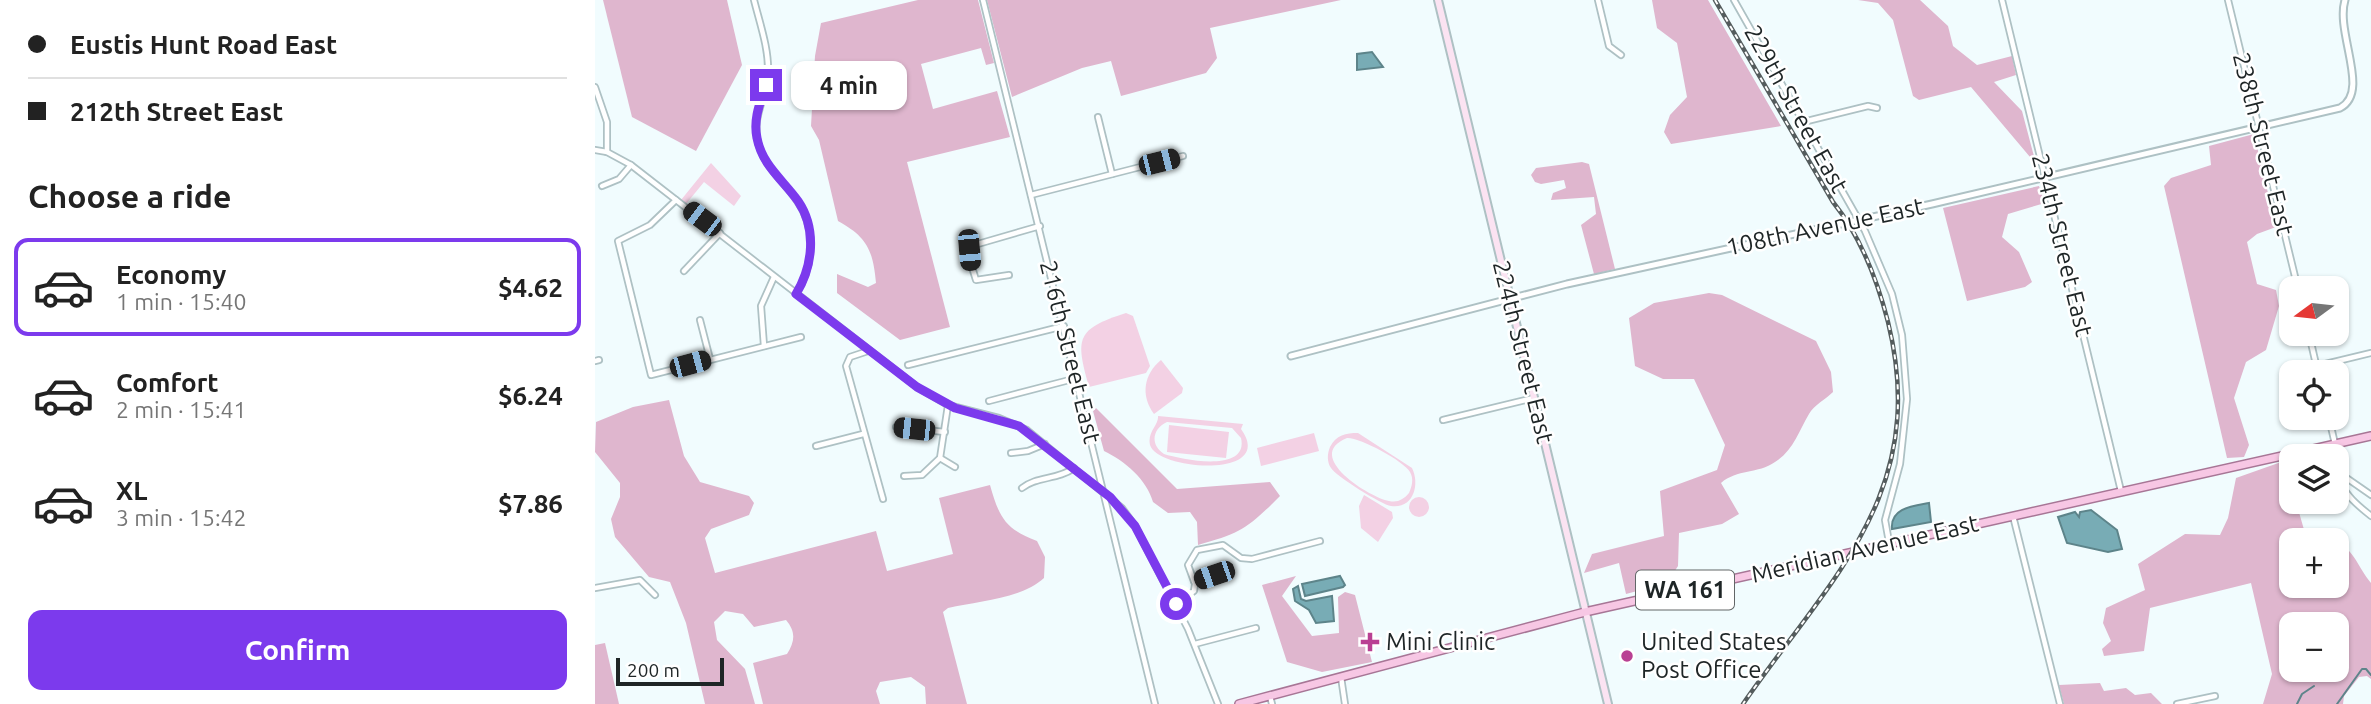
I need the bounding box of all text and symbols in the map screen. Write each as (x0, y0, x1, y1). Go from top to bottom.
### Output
street label: 229th Street East (1739, 20, 1854, 198)
text: Eustis Hunt Road East (70, 30, 337, 59)
street label: 238th Street East (2228, 50, 2299, 239)
callout: 4 min (791, 60, 906, 110)
route end (750, 69, 782, 101)
text: 4 min (820, 73, 878, 98)
text: 212th Street East (70, 97, 283, 126)
car (1137, 147, 1182, 177)
street label: 234th Street East (2027, 151, 2098, 340)
text: Choose a ride (28, 178, 231, 214)
street label: 108th Avenue East (1724, 192, 1927, 261)
car (679, 198, 726, 240)
car (957, 228, 982, 272)
icon: car (32, 256, 95, 319)
street label: 216th Street East (1035, 258, 1106, 447)
street label: 224th Street East (1488, 258, 1559, 447)
text: Economy (116, 260, 226, 289)
text: $4.62 (498, 273, 563, 302)
north arrow (2279, 276, 2349, 346)
map controls (2279, 276, 2349, 682)
text: 1 min · 15:40 (116, 289, 247, 314)
car (667, 348, 714, 380)
button: locate (2279, 360, 2349, 430)
icon: car (32, 364, 95, 427)
text: Comfort (116, 368, 219, 397)
text: $6.24 (498, 381, 563, 410)
text: 2 min · 15:41 (116, 397, 247, 422)
car (893, 416, 936, 442)
button: layers (2279, 444, 2349, 514)
icon: car (32, 472, 95, 535)
text: XL (116, 476, 147, 505)
text: $7.86 (498, 489, 563, 518)
text: 3 min · 15:42 (116, 505, 247, 530)
street label: Meridian Avenue East (1749, 509, 1982, 588)
button: + (2279, 528, 2349, 598)
car (1191, 558, 1238, 592)
road number: WA 161 (1636, 570, 1734, 610)
route start (1160, 588, 1192, 620)
button: Confirm (28, 610, 567, 690)
button: − (2279, 612, 2349, 682)
place label: Mini Clinic (1386, 628, 1495, 655)
place label: United States Post Office (1641, 628, 1786, 683)
marker: Mini Clinic (1360, 632, 1380, 652)
marker: United States Post Office (1619, 648, 1635, 664)
scale bar (616, 655, 725, 687)
text: 200 m (627, 659, 680, 681)

